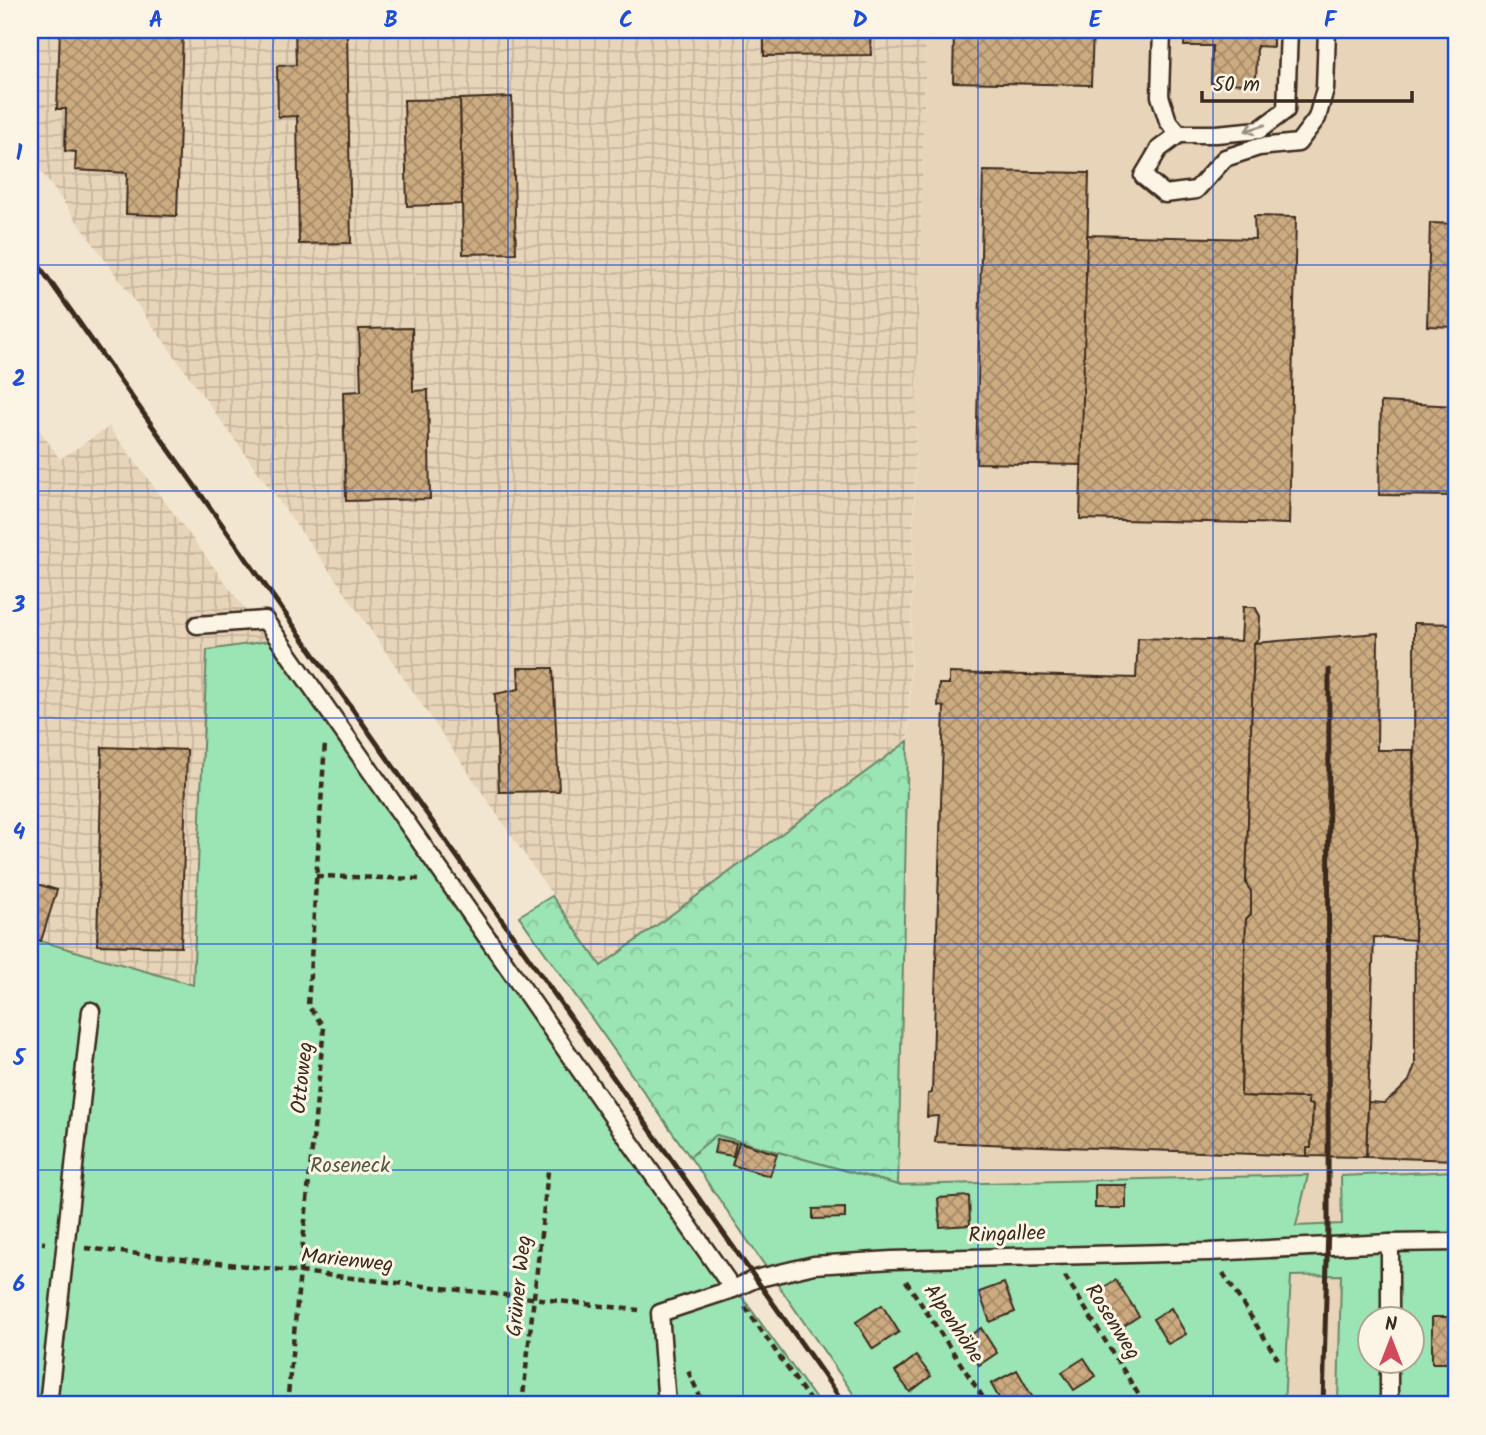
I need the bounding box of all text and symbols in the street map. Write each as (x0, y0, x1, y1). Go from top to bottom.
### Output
text: A (149, 3, 163, 39)
text: B (384, 3, 398, 39)
text: C (619, 3, 633, 39)
text: D (852, 3, 868, 39)
text: E (1089, 3, 1103, 39)
text: F (1324, 3, 1338, 39)
scale bar (1202, 60, 1412, 104)
text: 50 m (1213, 69, 1260, 102)
one-way arrow (1244, 123, 1266, 136)
text: 1 (16, 136, 23, 172)
text: 2 (12, 362, 26, 398)
text: 3 (12, 588, 26, 624)
text: 4 (13, 815, 26, 851)
street label: Ottoweg (283, 1040, 323, 1116)
text: 5 (12, 1041, 27, 1077)
park label: Roseneck (310, 1150, 390, 1183)
street label: Ringallee (968, 1217, 1047, 1253)
street label: Grüner Weg (498, 1234, 542, 1338)
street label: Marienweg (299, 1240, 395, 1282)
text: 6 (13, 1267, 25, 1303)
street label: Alpenhöhe (914, 1277, 992, 1371)
street label: Rosenweg (1076, 1277, 1148, 1367)
north arrow (1356, 1306, 1426, 1376)
text: N (1385, 1310, 1397, 1340)

